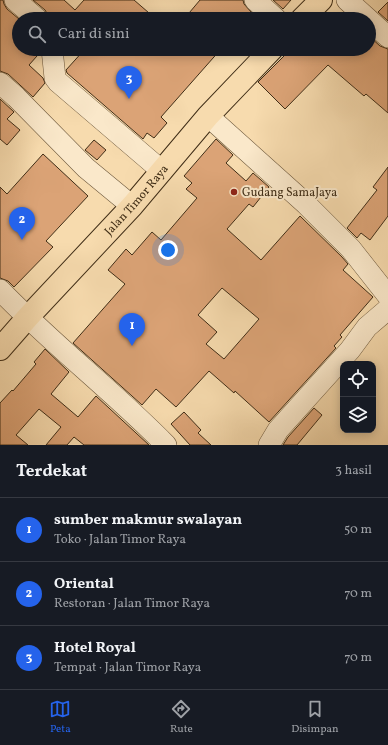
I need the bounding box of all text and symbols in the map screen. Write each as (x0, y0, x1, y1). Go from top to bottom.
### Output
search box (12, 12, 376, 56)
icon: search (26, 23, 48, 45)
text: Cari di sini (58, 24, 129, 45)
pin: 3 (116, 66, 142, 99)
street label: Jalan Timor Raya (101, 162, 173, 239)
place label: Gudang SamaJaya (242, 185, 337, 201)
marker: Gudang SamaJaya (229, 187, 239, 197)
pin: 2 (9, 207, 35, 240)
your location (158, 240, 178, 260)
pin: 1 (119, 313, 145, 346)
map controls (340, 361, 376, 433)
button: locate (340, 361, 376, 397)
button: layers (340, 397, 376, 433)
text: Terdekat (16, 460, 87, 483)
text: 3 hasil (335, 462, 372, 480)
text: sumber makmur swalayan (54, 510, 242, 531)
text: 1 (26, 521, 32, 539)
text: 50 m (344, 521, 372, 539)
text: Toko · Jalan Timor Raya (54, 531, 186, 549)
text: Oriental (54, 574, 114, 595)
text: 2 (26, 585, 32, 603)
text: 70 m (344, 585, 372, 603)
text: Restoran · Jalan Timor Raya (54, 595, 210, 613)
text: Hotel Royal (54, 638, 136, 659)
text: 3 (26, 649, 32, 667)
text: 70 m (344, 649, 372, 667)
text: Tempat · Jalan Timor Raya (54, 659, 201, 677)
tab: Peta (49, 698, 71, 737)
tab: Rute (170, 698, 193, 737)
tab: Disimpan (291, 698, 339, 737)

